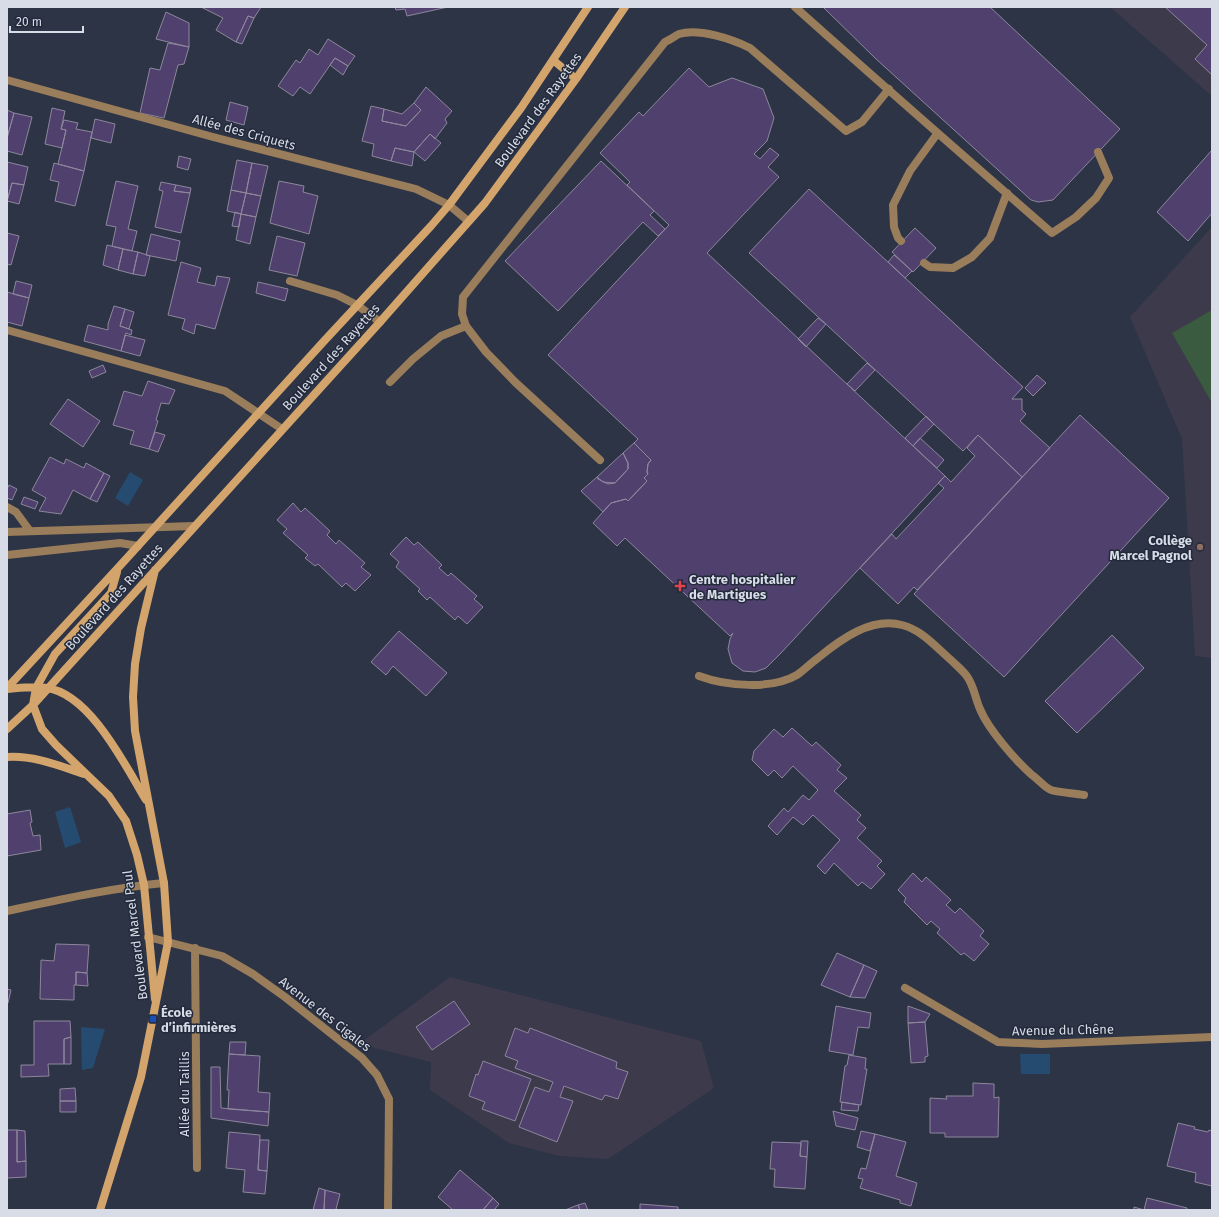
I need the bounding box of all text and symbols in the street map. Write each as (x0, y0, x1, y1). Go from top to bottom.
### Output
scale bar (10, 8, 83, 34)
text: 20 m (16, 15, 42, 29)
street label: Boulevard des Rayettes (491, 50, 585, 170)
street label: Allée des Criquets (191, 111, 297, 153)
street label: Boulevard des Rayettes (279, 301, 383, 413)
place label: Collège Marcel Pagnol (1110, 533, 1192, 563)
street label: Boulevard des Rayettes (62, 541, 166, 653)
marker: Collège Marcel Pagnol (1195, 542, 1205, 552)
place label: Centre hospitalier de Martigues (689, 572, 796, 602)
marker: Centre hospitalier de Martigues (674, 580, 686, 592)
street label: Boulevard Marcel Paul (120, 869, 150, 1001)
street label: Avenue des Cigales (276, 974, 374, 1054)
place label: École d’infirmières (161, 1004, 237, 1035)
marker: École d’infirmières (148, 1014, 158, 1024)
street label: Avenue du Chêne (1012, 1022, 1114, 1038)
street label: Allée du Taillis (177, 1051, 192, 1137)

